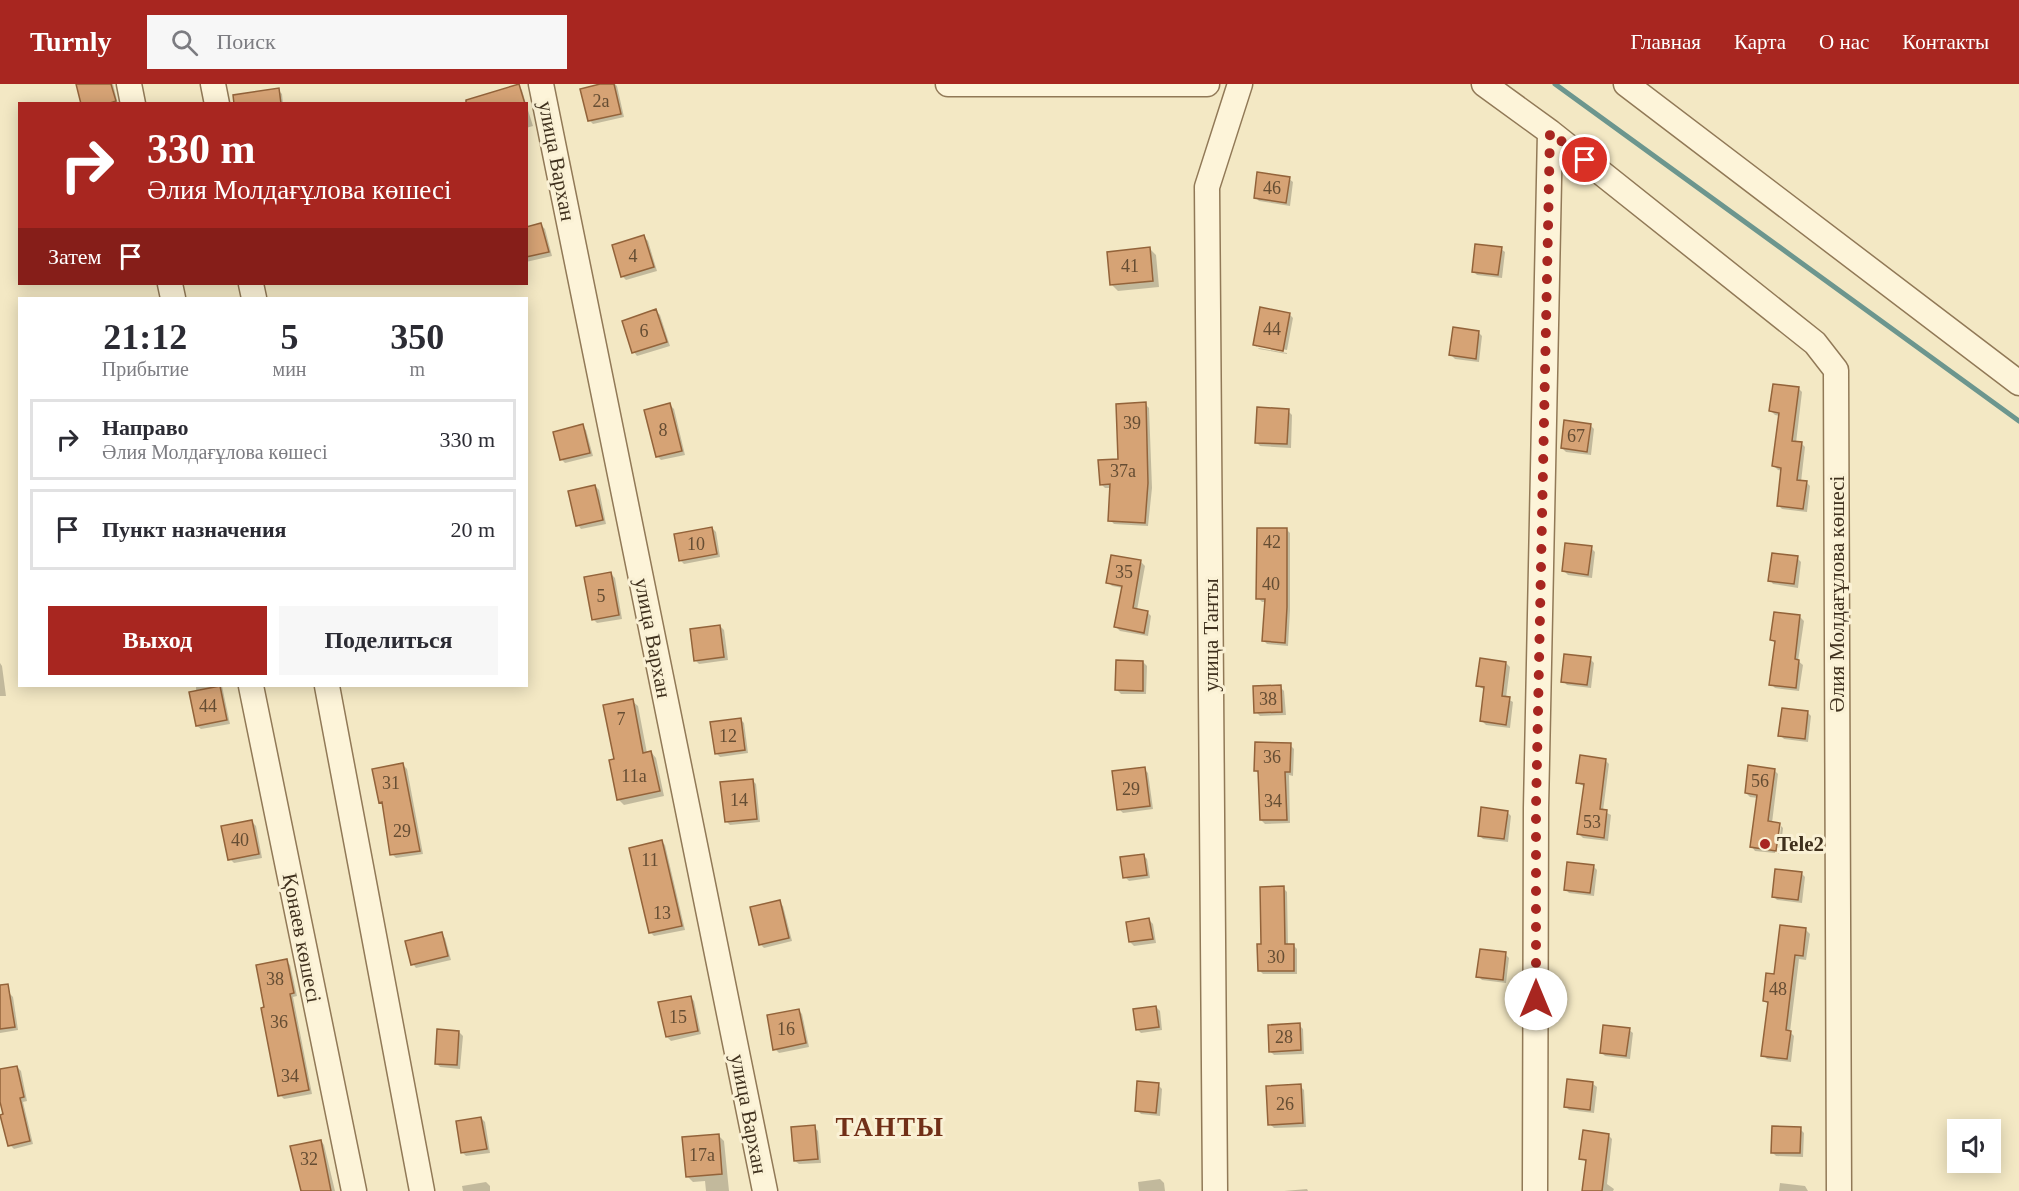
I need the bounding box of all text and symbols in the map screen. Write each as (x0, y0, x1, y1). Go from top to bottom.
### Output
search box (147, 15, 567, 69)
text: Turnly (30, 26, 111, 57)
icon: search (168, 26, 201, 59)
text: Поиск (216, 29, 276, 54)
text: Главная (1631, 30, 1701, 54)
text: Карта (1734, 30, 1786, 54)
text: О нас (1819, 30, 1869, 54)
text: Контакты (1902, 30, 1989, 54)
house number: 2а (593, 91, 610, 111)
street label: улица Вархан (534, 99, 580, 223)
icon: right (48, 126, 126, 204)
text: 330 m (147, 126, 256, 172)
pin (1559, 134, 1610, 185)
icon: arrive (1568, 143, 1601, 176)
text: Әлия Молдағұлова көшесі (147, 175, 452, 205)
house number: 46 (1263, 178, 1281, 198)
icon: arrive (114, 240, 147, 273)
text: Затем (48, 244, 102, 269)
house number: 4 (629, 246, 638, 266)
house number: 41 (1121, 256, 1139, 276)
text: 21:12 (103, 317, 187, 357)
text: 5 (281, 317, 299, 357)
text: 350 (390, 317, 444, 357)
house number: 44 (1263, 319, 1281, 339)
house number: 6 (640, 321, 649, 341)
text: Прибытие (102, 358, 189, 380)
text: мин (273, 358, 307, 380)
text: m (409, 358, 425, 380)
house number: 39 (1123, 413, 1141, 433)
text: Направо (102, 415, 188, 440)
house number: 8 (659, 420, 668, 440)
icon: right (51, 423, 84, 456)
house number: 67 (1567, 426, 1585, 446)
text: 330 m (439, 427, 495, 452)
text: Әлия Молдағұлова көшесі (102, 441, 328, 463)
house number: 37а (1110, 461, 1136, 481)
street label: Әлия Молдағұлова көшесі (1825, 475, 1849, 712)
icon: arrive (51, 513, 84, 546)
text: Пункт назначения (102, 517, 287, 542)
text: 20 m (450, 517, 495, 542)
house number: 42 (1263, 532, 1281, 552)
house number: 10 (687, 534, 705, 554)
house number: 35 (1115, 562, 1133, 582)
house number: 40 (1262, 574, 1280, 594)
street label: улица Вархан (630, 576, 676, 700)
street label: улица Танты (1199, 578, 1223, 692)
house number: 5 (597, 586, 606, 606)
button: Выход (48, 606, 267, 675)
button: Поделиться (279, 606, 498, 675)
house number: 38 (1259, 689, 1277, 709)
house number: 44 (199, 696, 217, 716)
house number: 7 (617, 709, 626, 729)
house number: 12 (719, 726, 737, 746)
house number: 36 (1263, 747, 1281, 767)
house number: 11а (621, 766, 647, 786)
house number: 56 (1751, 771, 1769, 791)
house number: 31 (382, 773, 400, 793)
house number: 29 (1122, 779, 1140, 799)
house number: 14 (730, 790, 748, 810)
house number: 34 (1264, 791, 1282, 811)
house number: 53 (1583, 812, 1601, 832)
house number: 29 (393, 821, 411, 841)
house number: 40 (231, 830, 249, 850)
place label: Tele2 (1777, 832, 1824, 856)
marker: Tele2 (1758, 837, 1772, 851)
house number: 11 (641, 850, 659, 870)
street label: Қонаев көшесі (278, 871, 326, 1005)
house number: 13 (653, 903, 671, 923)
house number: 30 (1267, 947, 1285, 967)
position arrow (1504, 967, 1568, 1031)
house number: 38 (266, 969, 284, 989)
house number: 48 (1769, 979, 1787, 999)
house number: 15 (669, 1007, 687, 1027)
house number: 36 (270, 1012, 288, 1032)
house number: 16 (777, 1019, 795, 1039)
house number: 28 (1275, 1027, 1293, 1047)
street label: улица Вархан (726, 1052, 772, 1176)
house number: 34 (281, 1066, 299, 1086)
house number: 26 (1276, 1094, 1294, 1114)
district label: ТАНТЫ (835, 1112, 945, 1142)
map controls (1947, 1119, 2001, 1173)
button: sound (1947, 1119, 2001, 1173)
house number: 17а (689, 1145, 715, 1165)
house number: 32 (300, 1149, 318, 1169)

